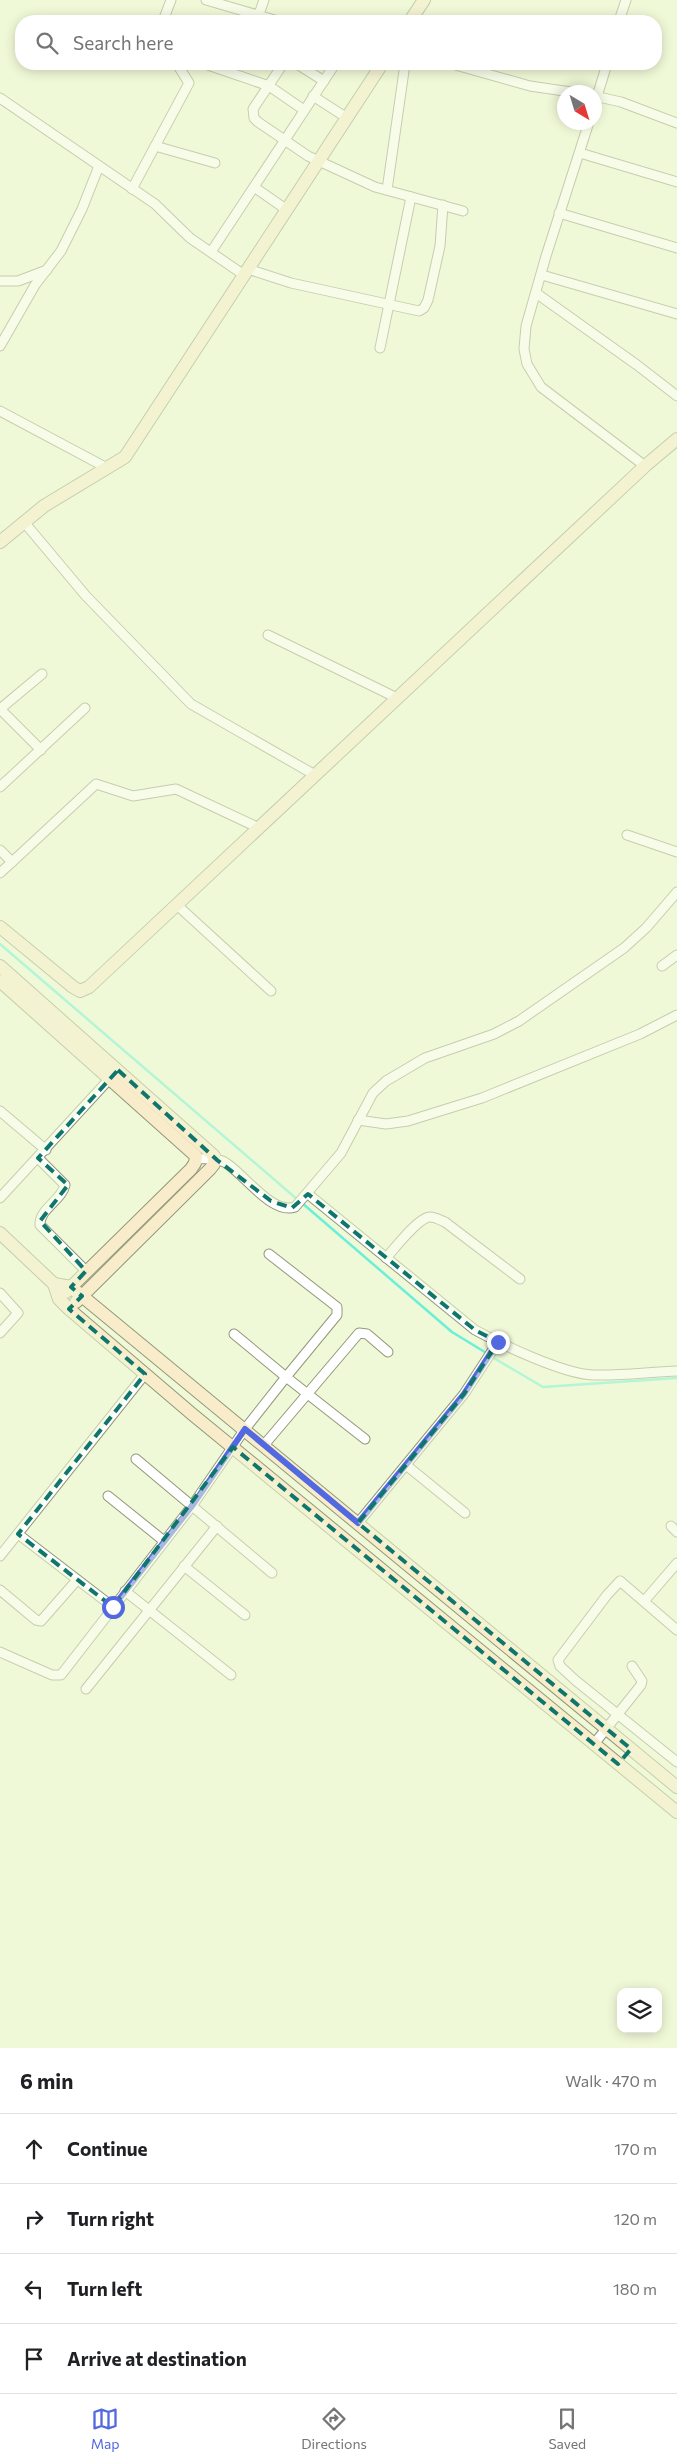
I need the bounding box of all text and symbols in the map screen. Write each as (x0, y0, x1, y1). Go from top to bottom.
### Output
search box (15, 15, 662, 70)
icon: search (33, 29, 61, 57)
text: Search here (73, 31, 173, 54)
north arrow (557, 85, 602, 130)
route end (487, 1331, 510, 1354)
route start (102, 1596, 125, 1619)
map controls (617, 1988, 662, 2033)
button: layers (617, 1988, 662, 2033)
text: 6 min (20, 2068, 73, 2093)
text: Walk · 470 m (565, 2071, 657, 2090)
icon: ahead (20, 2135, 48, 2163)
text: Continue (67, 2137, 147, 2160)
text: 170 m (614, 2139, 657, 2158)
icon: right (20, 2205, 48, 2233)
text: Turn right (67, 2207, 154, 2230)
text: 120 m (614, 2209, 657, 2228)
icon: left (20, 2275, 48, 2303)
text: Turn left (67, 2277, 142, 2300)
text: 180 m (613, 2279, 657, 2298)
icon: arrive (20, 2345, 48, 2373)
text: Arrive at destination (67, 2347, 247, 2370)
tab: Map (91, 2405, 120, 2452)
tab: Directions (301, 2405, 367, 2452)
tab: Saved (548, 2405, 586, 2452)

